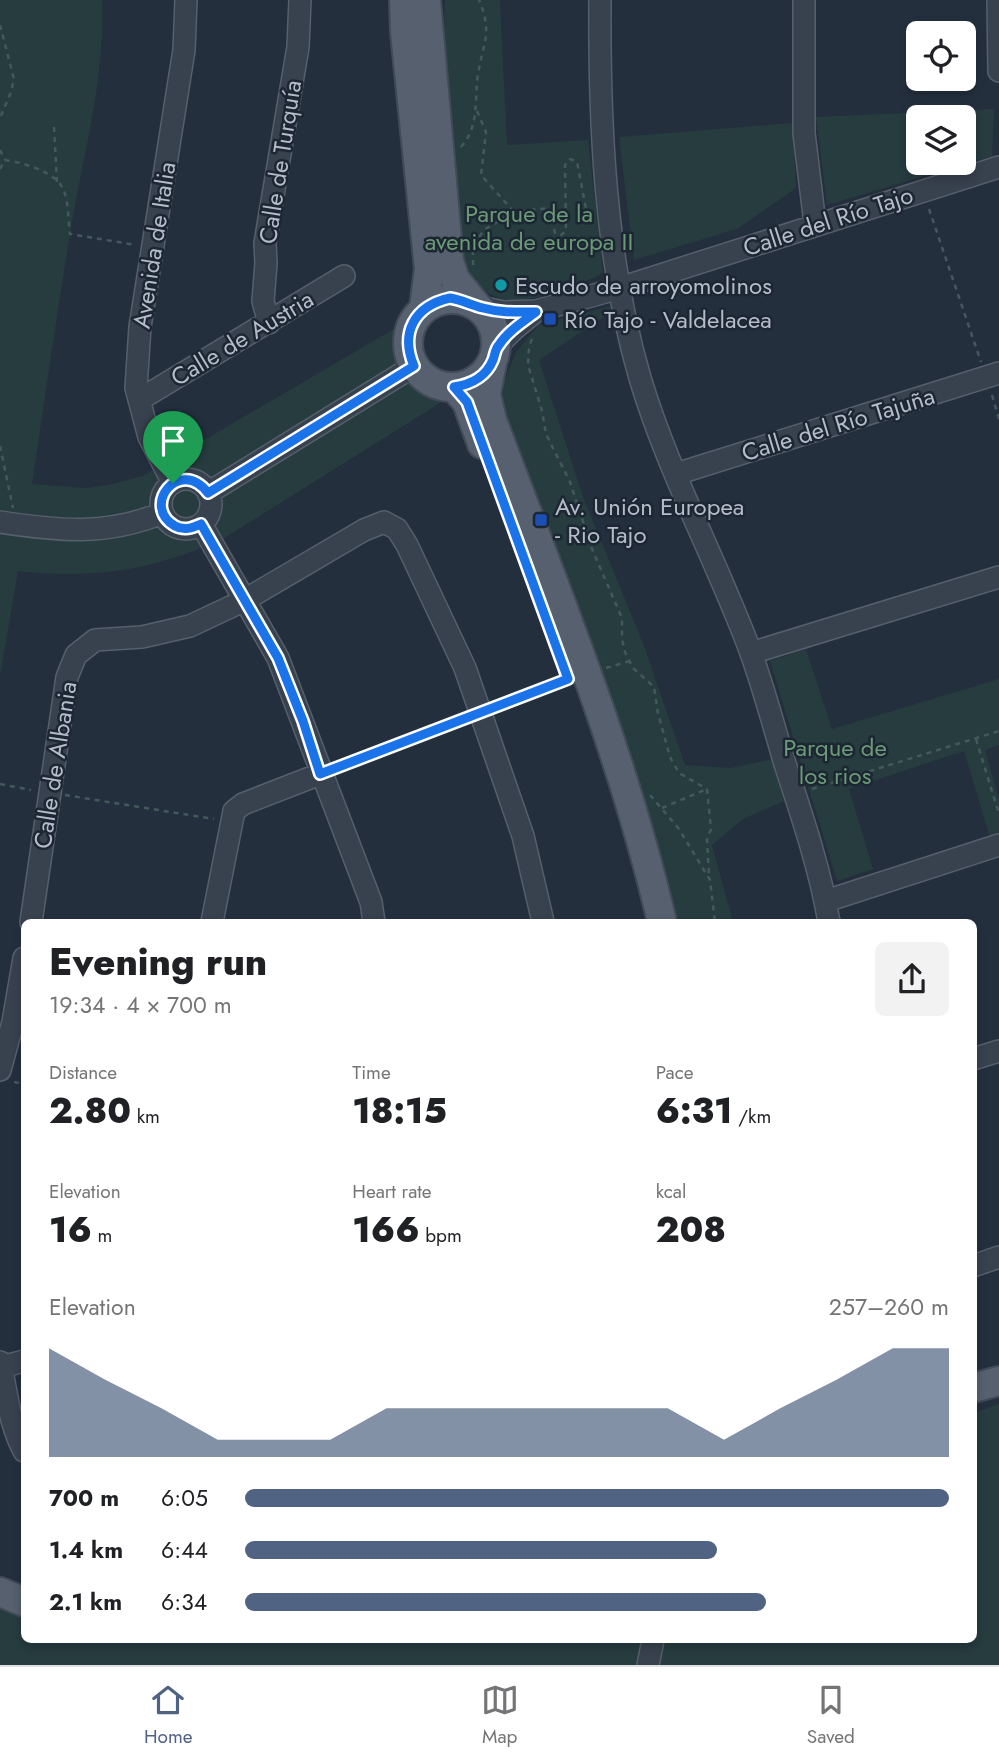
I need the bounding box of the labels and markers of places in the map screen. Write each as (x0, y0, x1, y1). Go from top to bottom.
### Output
place label: Escudo de arroyomolinos (515, 268, 772, 303)
marker: Escudo de arroyomolinos (493, 277, 509, 293)
place label: Río Tajo - Valdelacea (564, 302, 772, 337)
marker: Río Tajo - Valdelacea (542, 311, 558, 327)
pin (143, 411, 203, 483)
place label: Av. Unión Europea - Rio Tajo (555, 489, 744, 552)
marker: Av. Unión Europea - Rio Tajo (533, 512, 549, 528)

